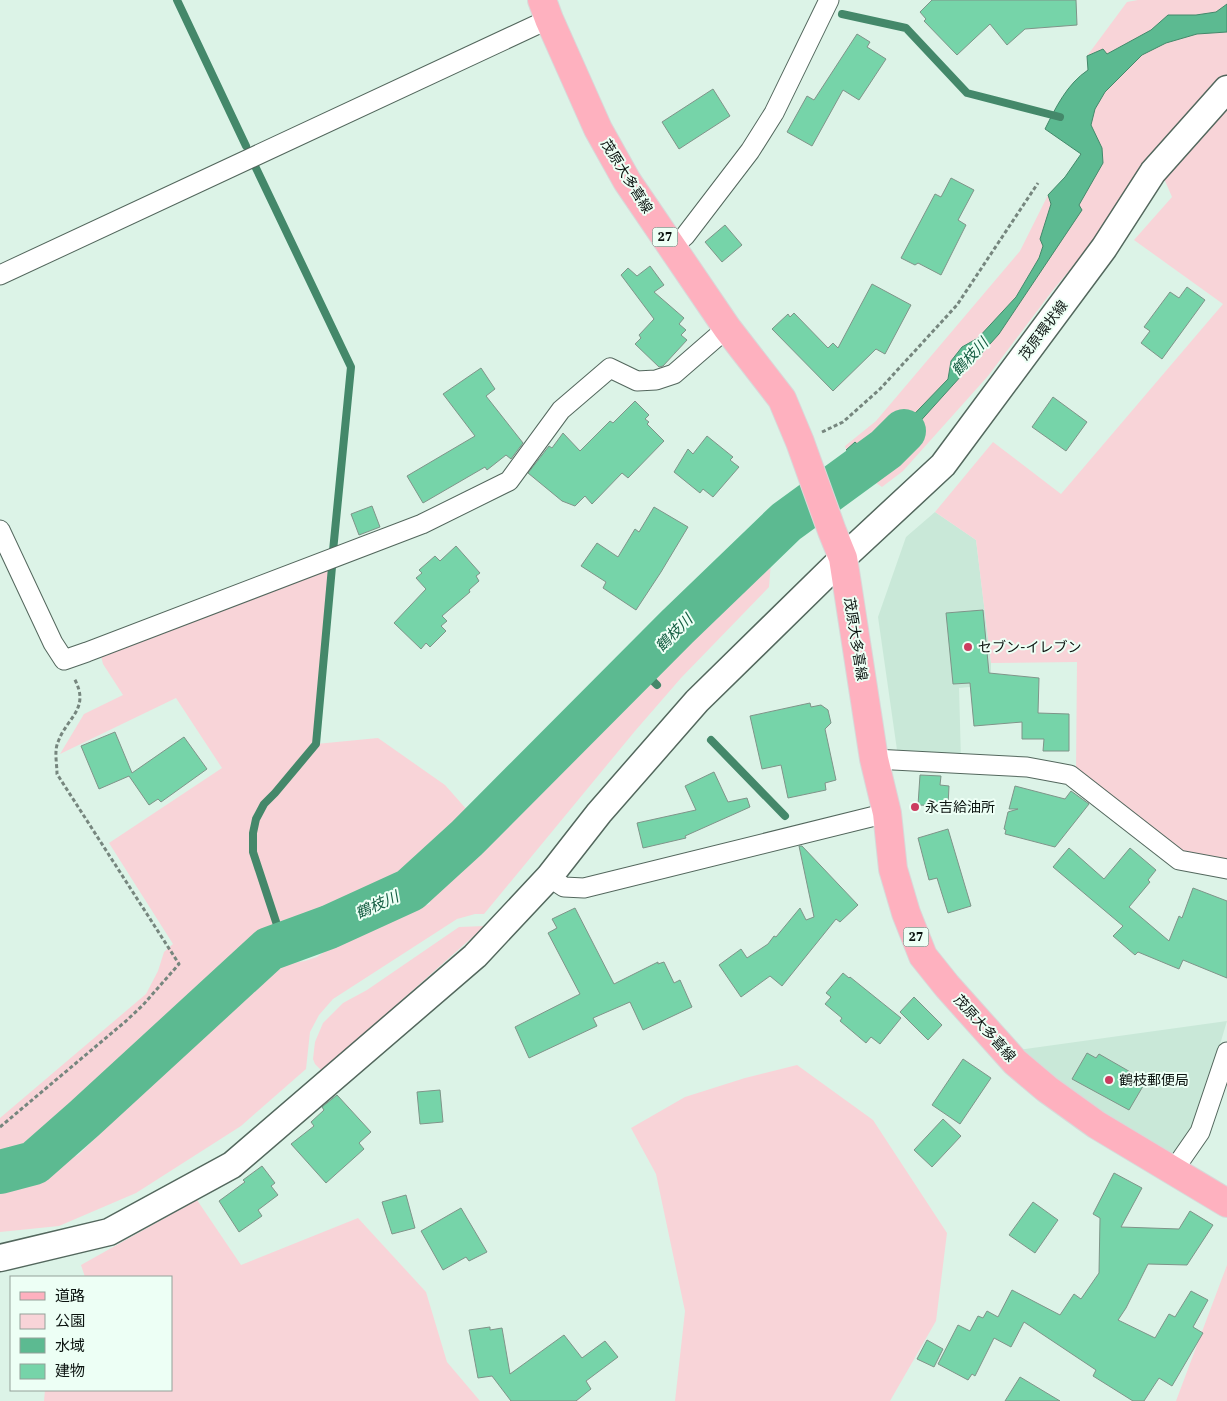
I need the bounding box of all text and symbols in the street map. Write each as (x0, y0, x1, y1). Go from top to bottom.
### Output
street label: 茂原大多喜線 (597, 136, 657, 216)
road number: 27 (652, 228, 678, 246)
street label: 茂原環状線 (1015, 297, 1071, 363)
water label: 鶴枝川 (947, 332, 993, 380)
street label: 茂原大多喜線 (841, 596, 871, 682)
water label: 鶴枝川 (651, 609, 698, 655)
place label: セブン-イレブン (978, 638, 1082, 656)
marker: セブン-イレブン (962, 641, 974, 653)
place label: 永吉給油所 (925, 798, 995, 816)
marker: 永吉給油所 (909, 801, 921, 813)
water label: 鶴枝川 (352, 886, 403, 922)
road number: 27 (904, 928, 928, 946)
street label: 茂原大多喜線 (950, 991, 1020, 1065)
place label: 鶴枝郵便局 (1119, 1071, 1189, 1089)
marker: 鶴枝郵便局 (1103, 1074, 1115, 1086)
legend (10, 1276, 172, 1391)
text: 道路 (55, 1286, 85, 1305)
text: 公園 (55, 1311, 85, 1330)
text: 水域 (55, 1336, 85, 1355)
text: 建物 (55, 1361, 85, 1380)

